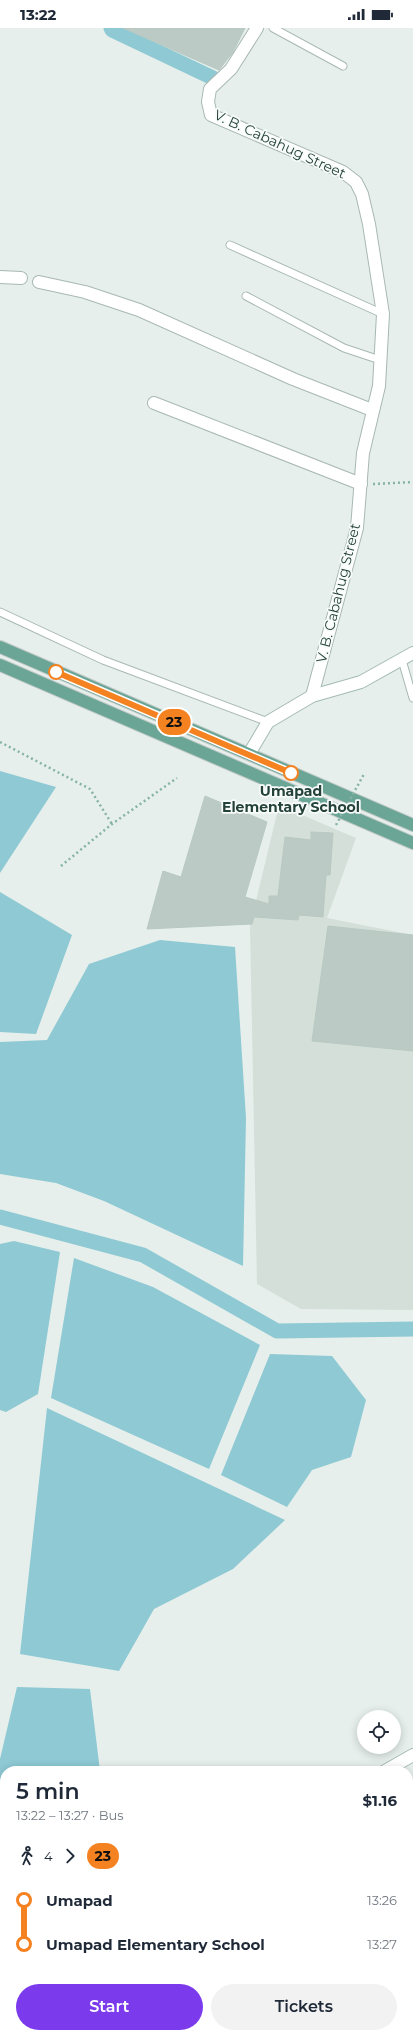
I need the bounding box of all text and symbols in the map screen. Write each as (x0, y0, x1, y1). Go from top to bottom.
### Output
text: 13:22 (20, 5, 56, 24)
street label: V. B. Cabahug Street (211, 106, 349, 183)
street label: V. B. Cabahug Street (312, 521, 364, 665)
unlabelled marker (48, 664, 64, 680)
line badge: 23 (156, 709, 192, 735)
text: 23 (166, 713, 182, 731)
marker: Umapad Elementary School (283, 765, 299, 781)
place label: Umapad Elementary School (222, 782, 360, 816)
map controls (357, 1710, 401, 1754)
button: locate (357, 1710, 401, 1754)
text: 5 min (16, 1778, 80, 1805)
text: $1.16 (363, 1791, 397, 1810)
text: 13:22 – 13:27 · Bus (16, 1807, 124, 1823)
icon: walk (16, 1845, 38, 1867)
icon: forward (59, 1845, 81, 1867)
text: 23 (95, 1847, 111, 1865)
text: 4 (44, 1848, 53, 1864)
text: Umapad (46, 1891, 113, 1910)
text: 13:26 (367, 1892, 397, 1908)
text: Umapad Elementary School (46, 1935, 265, 1954)
text: 13:27 (367, 1936, 397, 1952)
button: Start (16, 1984, 203, 2030)
button: Tickets (211, 1984, 397, 2030)

